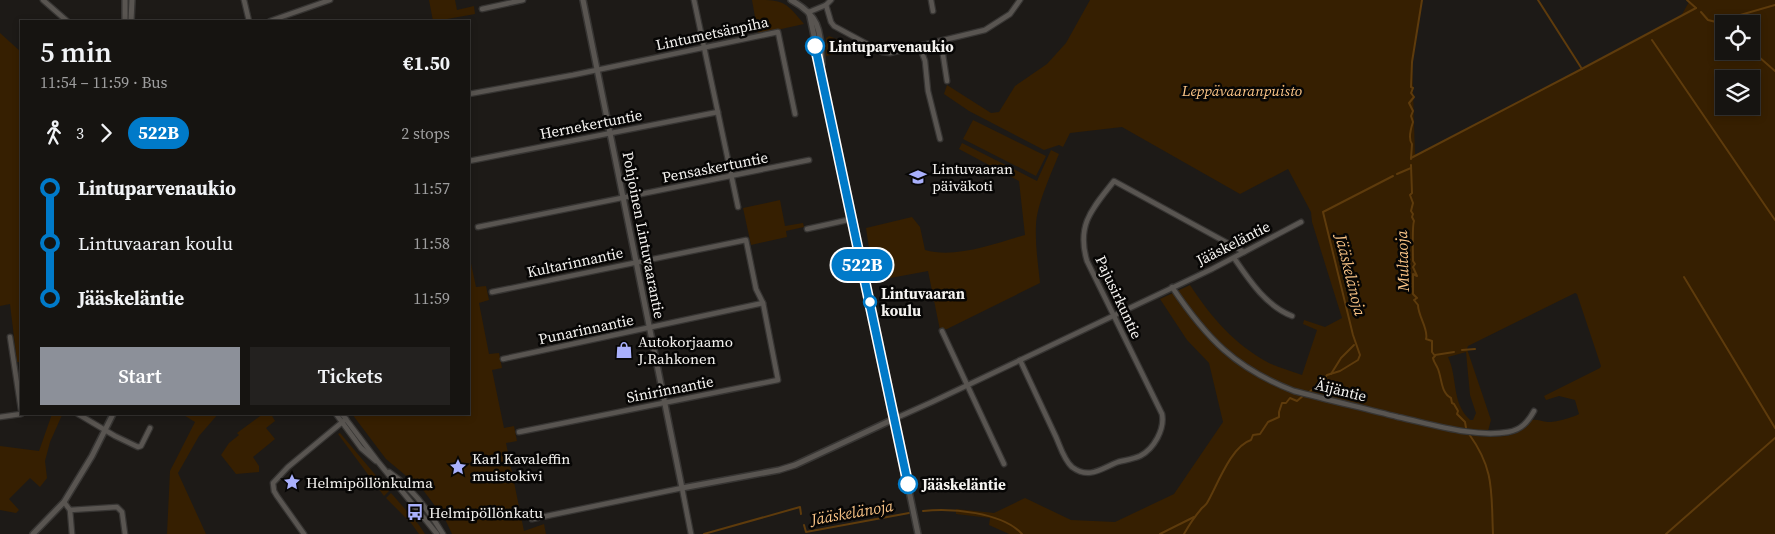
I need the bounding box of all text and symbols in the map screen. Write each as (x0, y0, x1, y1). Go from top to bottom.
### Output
street label: Lintumetsänpiha (654, 11, 771, 55)
map controls (1715, 15, 1760, 115)
button: locate (1715, 15, 1760, 60)
text: 5 min (40, 33, 112, 71)
marker: Lintuparvenaukio (805, 36, 825, 56)
place label: Lintuparvenaukio (829, 36, 954, 57)
text: €1.50 (403, 50, 450, 76)
button: layers (1715, 70, 1760, 115)
text: 11:54 – 11:59 · Bus (40, 71, 168, 93)
park label: Leppävaaranpuisto (1181, 80, 1302, 101)
street label: Hernekertuntie (538, 104, 644, 144)
icon: walk (40, 119, 68, 147)
icon: forward (92, 119, 120, 147)
text: 522B (138, 120, 179, 145)
text: 3 (76, 122, 84, 144)
text: 2 stops (401, 122, 450, 144)
street label: Pensaskertuntie (660, 146, 770, 188)
street label: Pohjoinen Lintuvaarantie (617, 150, 671, 321)
place label: Lintuvaaran päiväkoti (932, 158, 1013, 196)
school or university icon: Lintuvaaran päiväkoti (908, 167, 928, 187)
text: Lintuparvenaukio (78, 175, 236, 201)
text: 11:57 (413, 177, 450, 199)
street label: Jääskeläntie (1192, 215, 1274, 271)
water label: Multaoja (1390, 229, 1414, 293)
text: Lintuvaaran koulu (78, 230, 233, 256)
water label: Jääskelänoja (1330, 230, 1372, 319)
text: 11:58 (413, 232, 450, 254)
street label: Kultarinnantie (525, 241, 625, 282)
line badge: 522B (827, 249, 897, 281)
text: 522B (842, 252, 883, 277)
street label: Pajusirkuntie (1091, 252, 1148, 342)
place label: Lintuvaaran koulu (881, 283, 965, 321)
text: Jääskeläntie (78, 285, 184, 311)
text: 11:59 (413, 287, 450, 309)
marker: Lintuvaaran koulu (863, 295, 877, 309)
street label: Punarinnantie (536, 309, 636, 349)
place label: Autokorjaamo J.Rahkonen (637, 331, 733, 369)
shop icon: Autokorjaamo J.Rahkonen (614, 340, 634, 360)
button: Start (40, 347, 240, 405)
button: Tickets (250, 347, 450, 405)
street label: Sinirinnantie (625, 370, 716, 408)
street label: Äijäntie (1313, 374, 1369, 407)
place label: Karl Kavaleffin muistokivi (472, 448, 570, 486)
place icon: Karl Kavaleffin muistokivi (448, 457, 468, 477)
place icon: Helmipöllönkulma (282, 472, 302, 492)
place label: Helmipöllönkulma (306, 472, 433, 493)
marker: Jääskeläntie (898, 474, 918, 494)
place label: Jääskeläntie (921, 474, 1006, 495)
water label: Jääskelänoja (807, 494, 895, 530)
bus stop icon: Helmipöllönkatu (405, 502, 425, 522)
place label: Helmipöllönkatu (429, 502, 543, 523)

